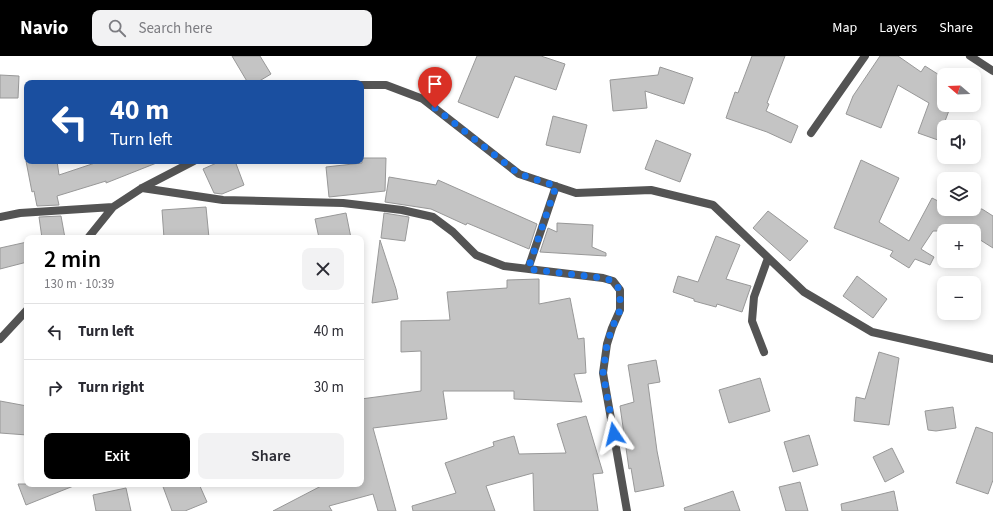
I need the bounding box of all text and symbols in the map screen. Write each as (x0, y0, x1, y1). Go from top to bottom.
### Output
search box (92, 10, 372, 46)
text: Navio (20, 15, 68, 42)
icon: search (106, 17, 128, 39)
text: Search here (138, 18, 212, 39)
text: Map (832, 18, 857, 38)
text: Layers (879, 18, 917, 38)
text: Share (939, 18, 973, 38)
pin (418, 67, 452, 108)
north arrow (937, 68, 981, 112)
map controls (937, 68, 981, 320)
icon: arrive (424, 73, 446, 95)
text: 40 m (110, 90, 169, 130)
icon: left (44, 96, 96, 148)
button: sound (937, 120, 981, 164)
text: Turn left (110, 127, 172, 152)
button: layers (937, 172, 981, 216)
button: + (937, 224, 981, 268)
text: 2 min (44, 242, 101, 277)
button: close (302, 248, 344, 290)
text: 130 m · 10:39 (44, 275, 114, 293)
button: − (937, 276, 981, 320)
icon: left (44, 321, 66, 343)
text: Turn left (78, 321, 134, 342)
text: 40 m (314, 321, 344, 342)
icon: right (44, 377, 66, 399)
text: Turn right (78, 377, 144, 398)
text: 30 m (314, 377, 344, 398)
position arrow (593, 413, 635, 455)
button: Exit (44, 433, 190, 479)
button: Share (198, 433, 344, 479)

